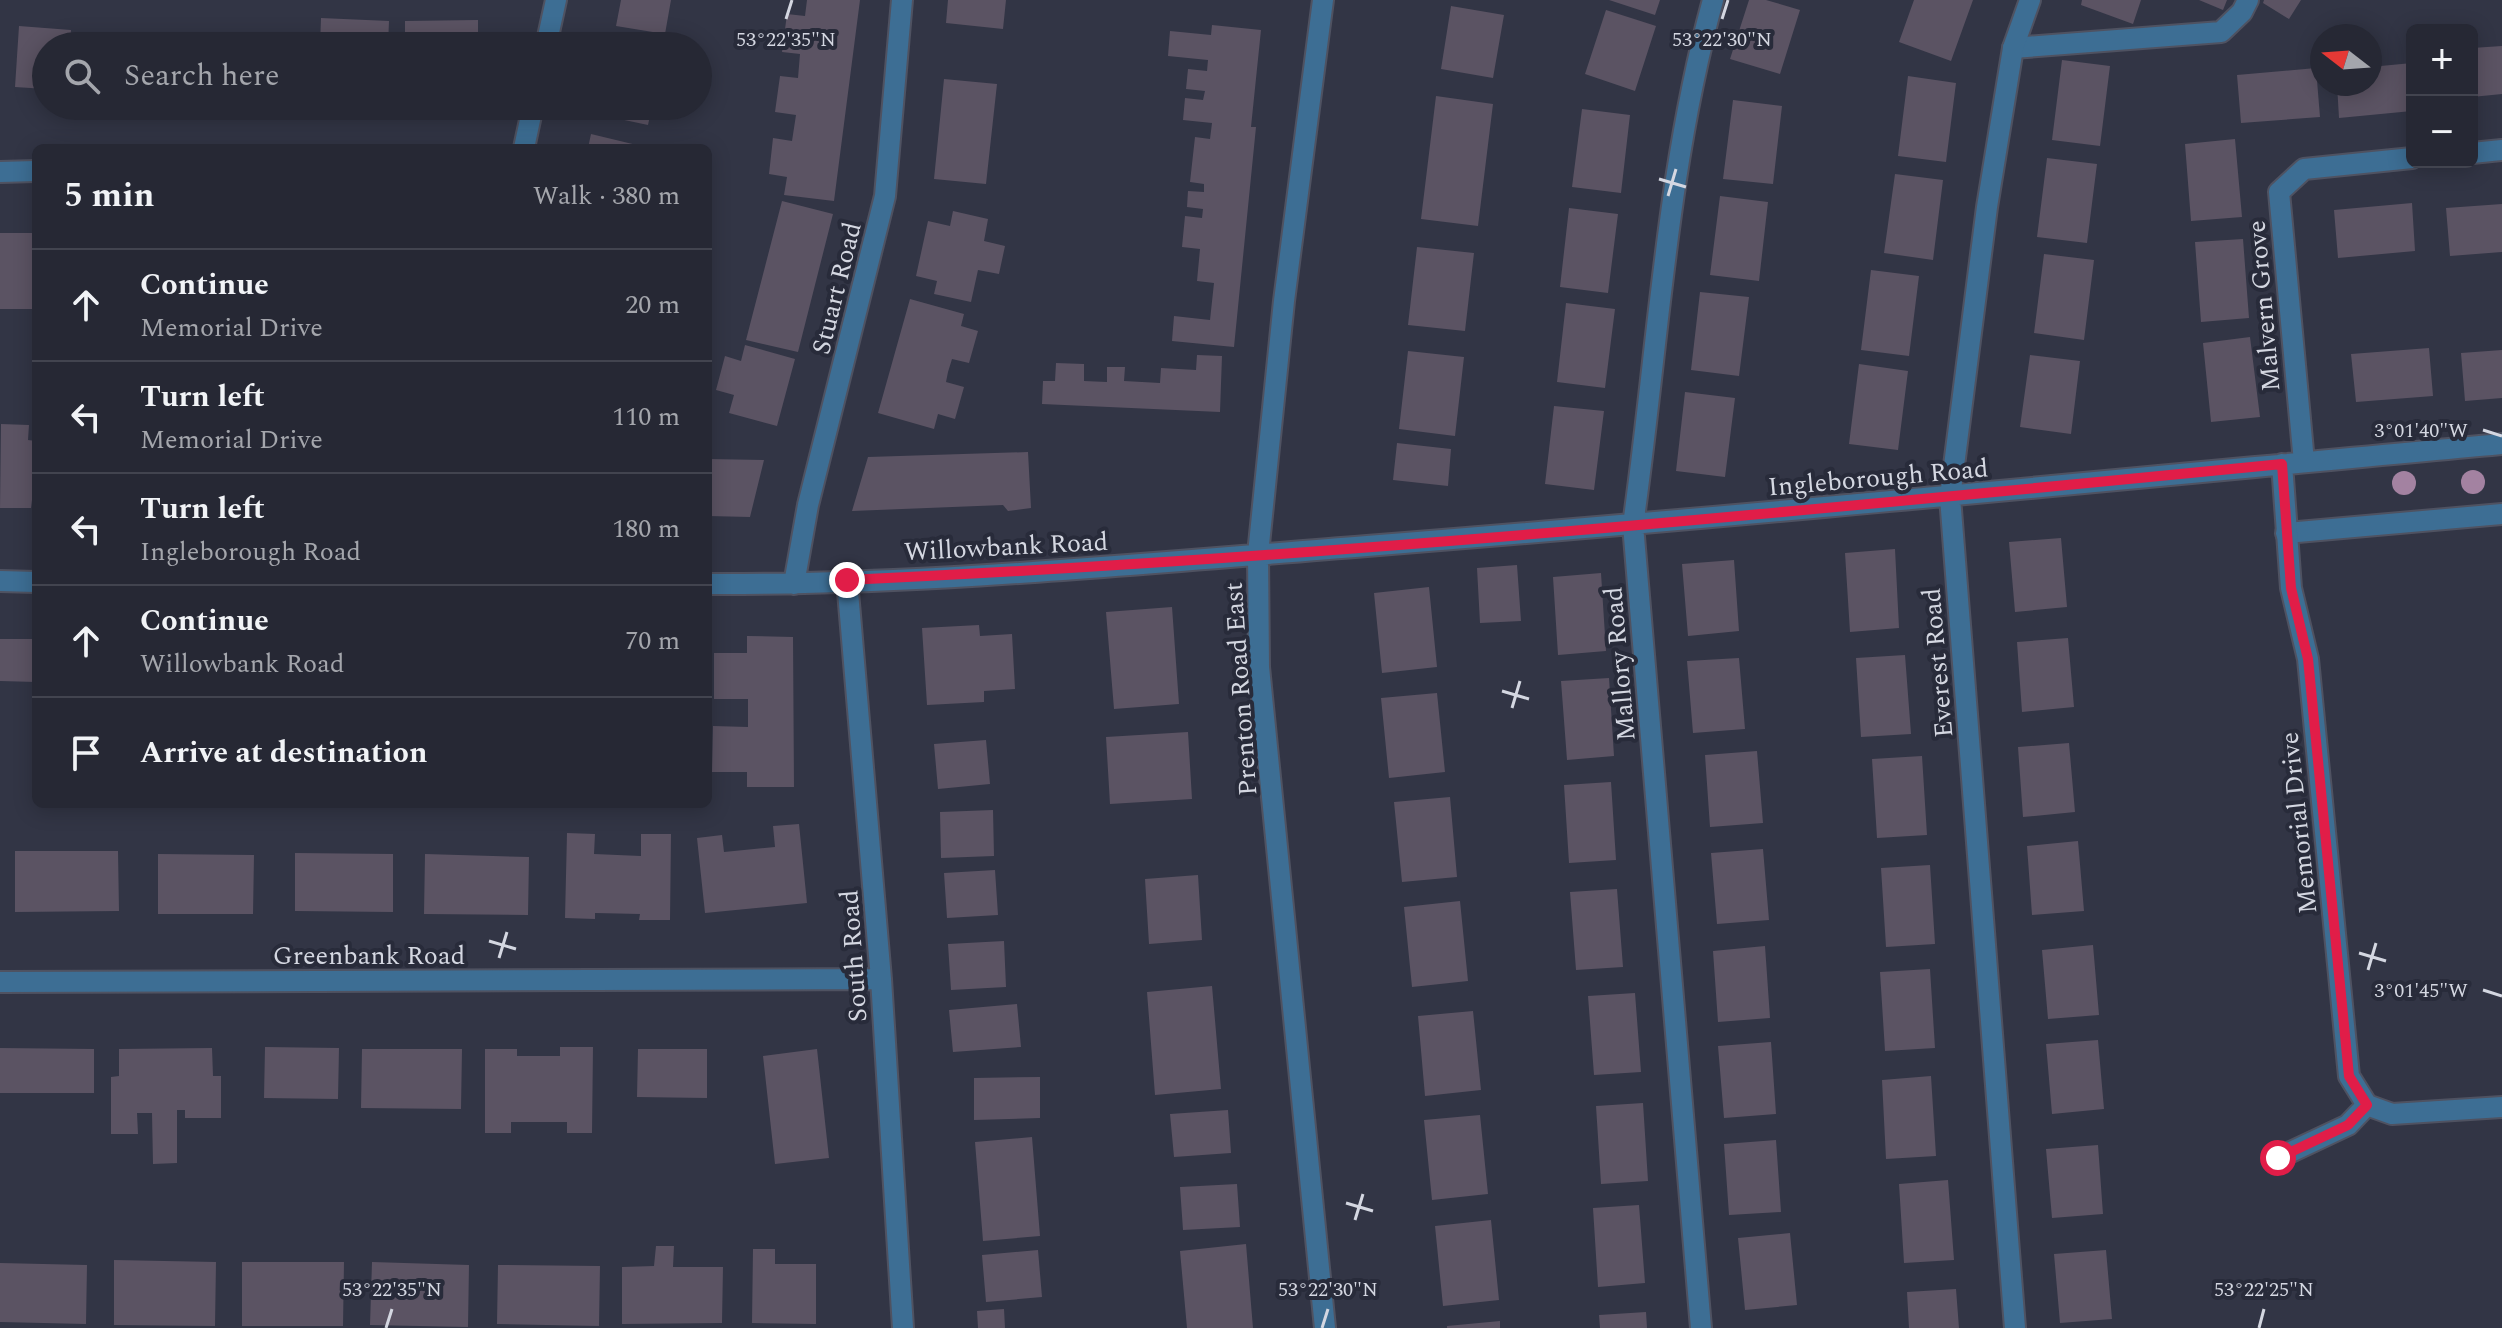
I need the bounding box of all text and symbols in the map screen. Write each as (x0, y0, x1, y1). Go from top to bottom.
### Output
north arrow (2310, 24, 2382, 96)
map controls (2406, 24, 2478, 168)
button: + (2406, 24, 2478, 96)
text: 53°22'35"N (736, 25, 836, 55)
text: 53°22'30"N (1672, 25, 1772, 55)
search box (32, 32, 712, 120)
text: Search here (124, 53, 280, 99)
icon: search (60, 54, 104, 98)
button: − (2406, 96, 2478, 168)
text: 5 min (64, 170, 154, 222)
text: Walk · 380 m (533, 176, 680, 216)
street label: Stuart Road (801, 218, 873, 359)
street label: Malvern Grove (2237, 219, 2291, 393)
text: Continue (140, 262, 269, 308)
icon: ahead (64, 283, 108, 327)
text: 20 m (625, 285, 680, 325)
text: Memorial Drive (140, 308, 323, 348)
text: Turn left (140, 374, 265, 420)
icon: left (64, 395, 108, 439)
text: 110 m (612, 397, 680, 437)
text: 3°01'40"W (2374, 416, 2468, 446)
text: Memorial Drive (140, 420, 323, 460)
street label: Ingleborough Road (1766, 448, 1990, 508)
text: Turn left (140, 486, 265, 532)
icon: left (64, 507, 108, 551)
text: 180 m (612, 509, 680, 549)
street label: Willowbank Road (903, 522, 1109, 572)
text: Ingleborough Road (140, 532, 361, 572)
route end (829, 562, 865, 598)
street label: Prenton Road East (1214, 581, 1268, 797)
street label: Mallory Road (1593, 585, 1647, 743)
street label: Everest Road (1912, 586, 1964, 739)
text: Continue (140, 598, 269, 644)
icon: ahead (64, 619, 108, 663)
text: 70 m (625, 621, 680, 661)
text: Willowbank Road (140, 644, 344, 684)
text: Arrive at destination (140, 730, 427, 776)
street label: Memorial Drive (2270, 730, 2328, 916)
icon: arrive (64, 731, 108, 775)
street label: South Road (829, 888, 879, 1023)
street label: Greenbank Road (273, 936, 465, 976)
text: 3°01'45"W (2374, 976, 2468, 1006)
route start (2260, 1140, 2296, 1176)
text: 53°22'35"N (342, 1275, 442, 1305)
text: 53°22'30"N (1278, 1275, 1378, 1305)
text: 53°22'25"N (2214, 1275, 2314, 1305)

